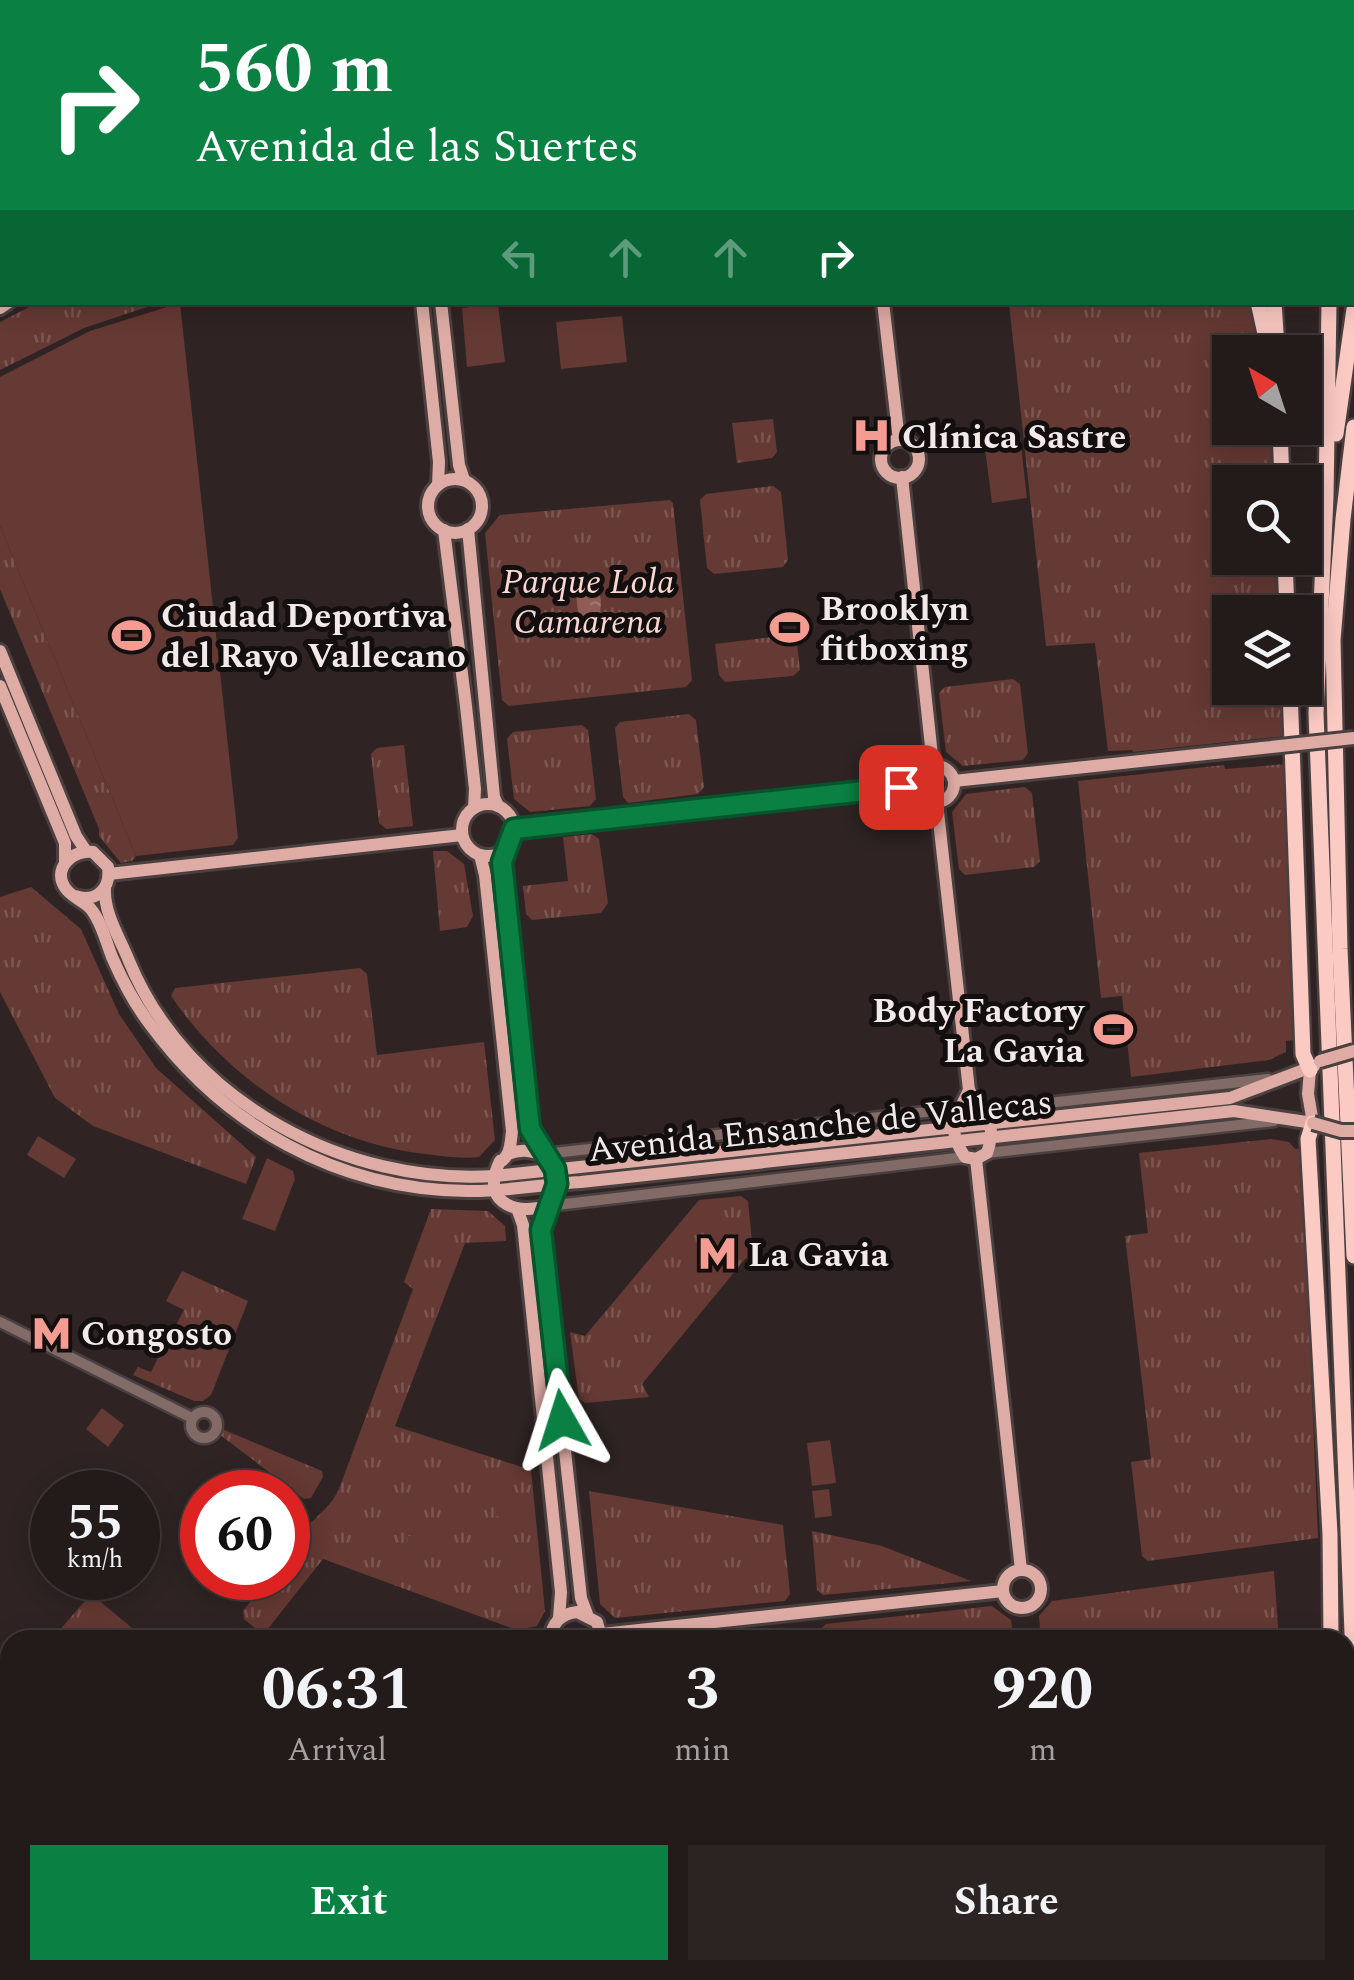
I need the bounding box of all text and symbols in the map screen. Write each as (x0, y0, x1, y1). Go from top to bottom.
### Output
text: 560 m (195, 17, 393, 123)
icon: right (30, 40, 160, 170)
text: Avenida de las Suertes (195, 113, 639, 182)
icon: left (493, 230, 548, 285)
icon: ahead (598, 230, 653, 285)
icon: ahead (703, 230, 758, 285)
icon: right (808, 230, 863, 285)
north arrow (1212, 335, 1322, 445)
map controls (1212, 335, 1322, 705)
place label: Clínica Sastre (902, 411, 1126, 464)
hospital icon: Clínica Sastre (851, 415, 893, 457)
button: search (1212, 465, 1322, 575)
park label: Parque Lola Camarena (502, 556, 675, 649)
place label: Brooklyn fitboxing (820, 583, 969, 676)
place label: Ciudad Deportiva del Rayo Vallecano (161, 590, 466, 683)
button: layers (1212, 595, 1322, 705)
sports icon: Brooklyn fitboxing (769, 607, 811, 649)
sports icon: Ciudad Deportiva del Rayo Vallecano (110, 614, 152, 656)
pin (859, 745, 944, 830)
icon: arrive (874, 760, 929, 815)
place label: Body Factory La Gavia (872, 985, 1085, 1078)
sports icon: Body Factory La Gavia (1093, 1009, 1135, 1051)
street label: Avenida Ensanche de Vallecas (585, 1076, 1055, 1177)
place label: La Gavia (748, 1229, 889, 1282)
metro station icon: La Gavia (697, 1233, 739, 1275)
place label: Congosto (81, 1308, 232, 1361)
metro station icon: Congosto (30, 1312, 72, 1354)
position arrow (510, 1368, 614, 1472)
speed limit sign: 60 (180, 1470, 310, 1600)
text: 55 (67, 1485, 123, 1561)
text: km/h (67, 1541, 123, 1579)
text: 06:31 (262, 1644, 413, 1736)
text: 3 (686, 1644, 719, 1736)
text: 920 (992, 1644, 1093, 1736)
text: Arrival (287, 1726, 387, 1775)
text: min (674, 1726, 730, 1775)
text: m (1029, 1726, 1056, 1775)
button: Exit (30, 1845, 668, 1960)
button: Share (688, 1845, 1325, 1960)

